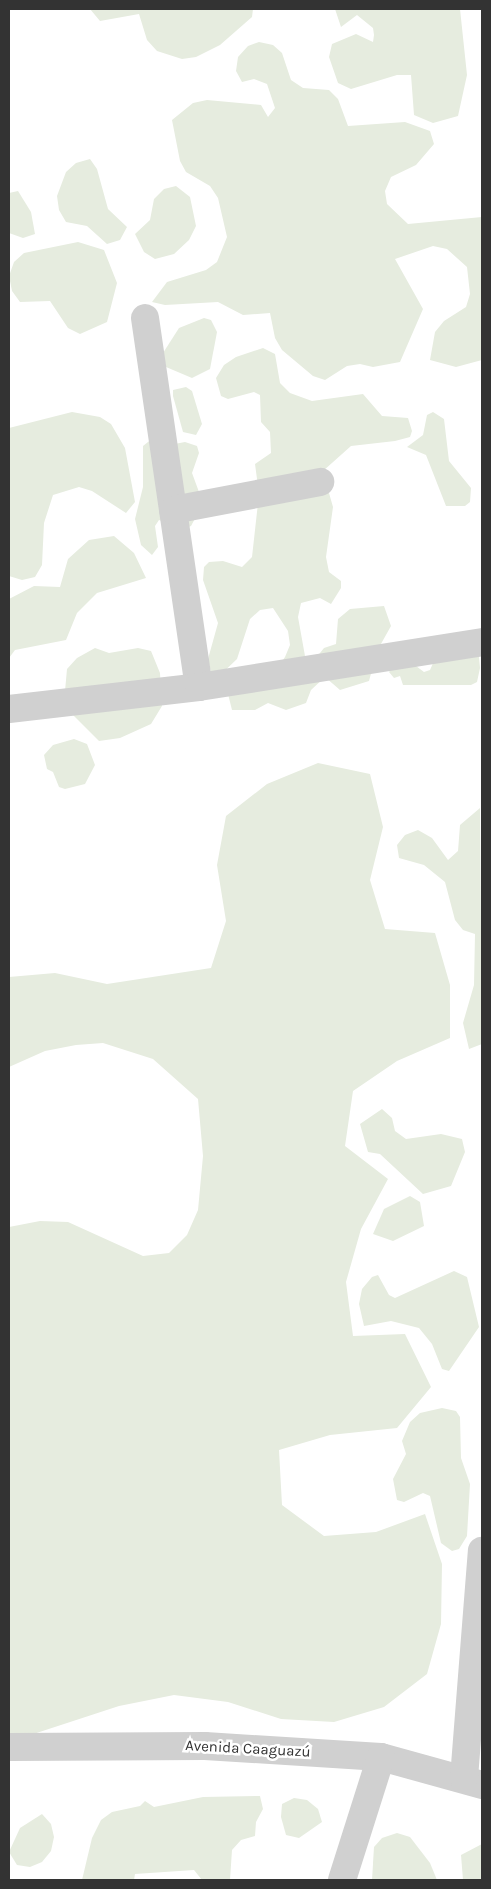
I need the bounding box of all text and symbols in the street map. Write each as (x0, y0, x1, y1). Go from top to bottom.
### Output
street label: Avenida Caaguazú (185, 1737, 311, 1761)

